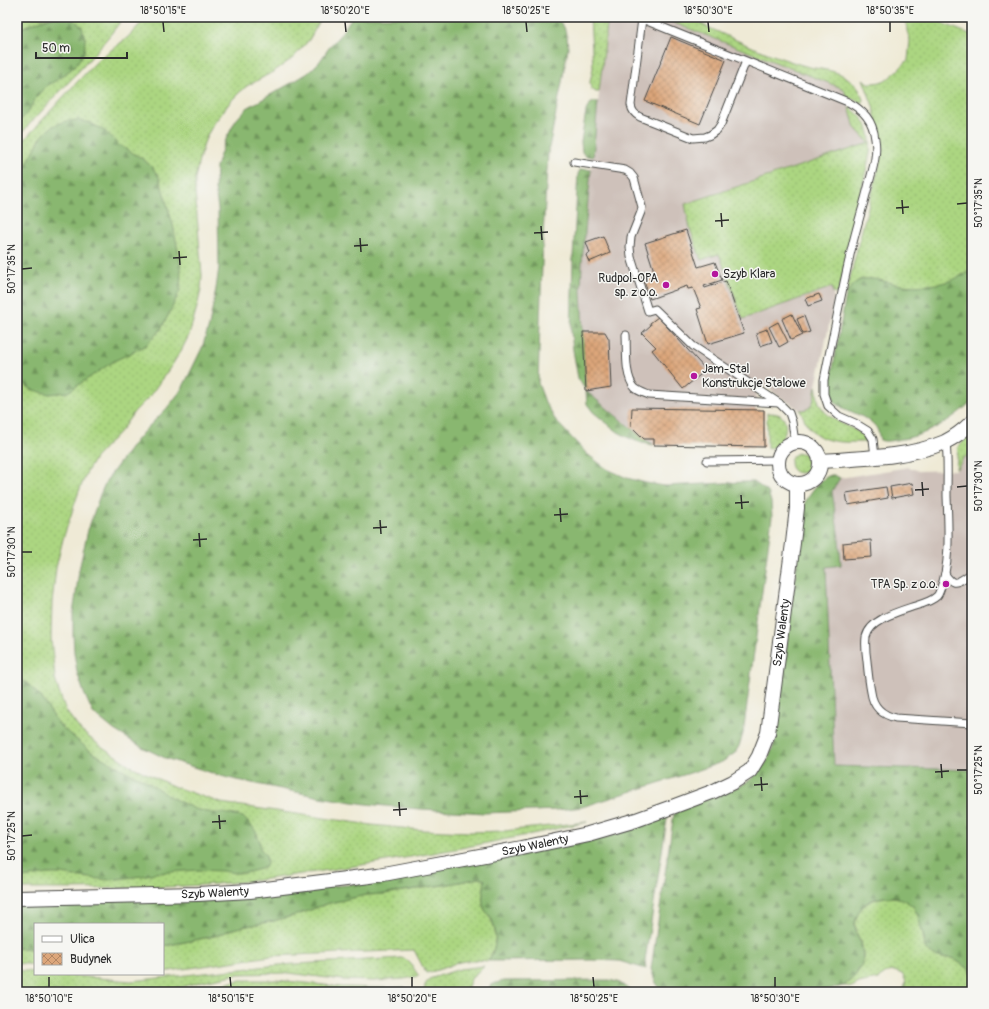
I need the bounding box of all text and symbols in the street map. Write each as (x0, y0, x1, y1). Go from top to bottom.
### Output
text: 18°50'15"E (140, 5, 186, 17)
text: 18°50'20"E (320, 5, 370, 17)
text: 18°50'25"E (502, 5, 550, 17)
text: 18°50'30"E (683, 5, 733, 17)
text: 18°50'35"E (866, 5, 914, 17)
scale bar (36, 34, 127, 60)
text: 50 m (42, 41, 70, 56)
text: 50°17'35"N (973, 178, 985, 228)
text: 50°17'35"N (6, 244, 18, 294)
place label: Szyb Klara (723, 267, 776, 282)
marker: Szyb Klara (710, 269, 720, 279)
place label: Rudpol-OPA sp. z o.o. (598, 271, 658, 300)
marker: Rudpol-OPA sp. z o.o. (661, 280, 671, 290)
place label: Jam-Stal Konstrukcje Stalowe (702, 362, 806, 391)
marker: Jam-Stal Konstrukcje Stalowe (689, 371, 699, 381)
text: 50°17'30"N (973, 460, 985, 512)
text: 50°17'30"N (6, 526, 18, 578)
place label: TPA Sp. z o.o. (871, 577, 938, 592)
marker: TPA Sp. z o.o. (941, 579, 951, 589)
street label: Szyb Walenty (769, 598, 793, 667)
text: 50°17'25"N (973, 745, 985, 795)
text: 50°17'25"N (6, 811, 18, 861)
street label: Szyb Walenty (500, 831, 570, 859)
street label: Szyb Walenty (181, 884, 249, 902)
legend (34, 923, 164, 975)
text: Ulica (70, 932, 95, 947)
text: Budynek (70, 952, 112, 967)
text: 18°50'10"E (25, 993, 73, 1005)
text: 18°50'15"E (208, 993, 254, 1005)
text: 18°50'20"E (387, 993, 437, 1005)
text: 18°50'25"E (570, 993, 618, 1005)
text: 18°50'30"E (750, 993, 800, 1005)

